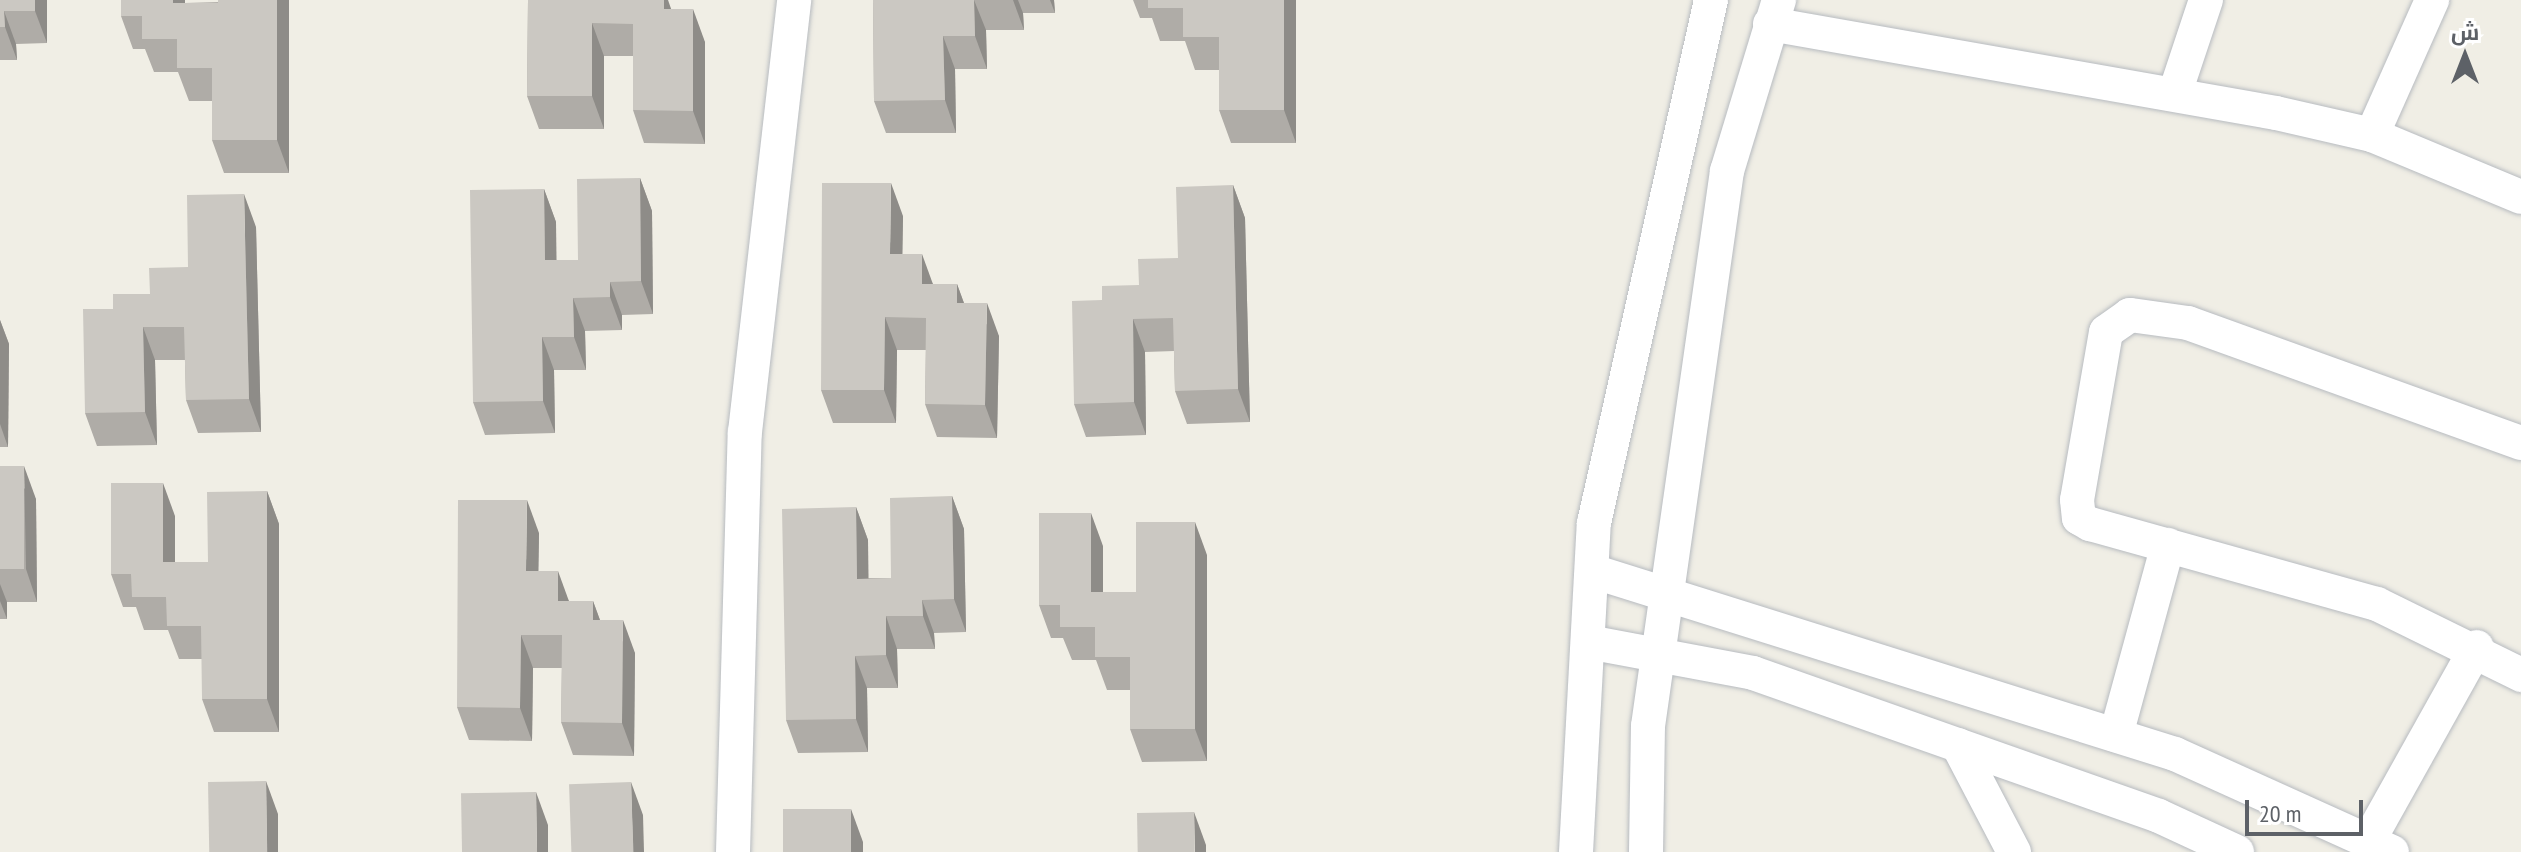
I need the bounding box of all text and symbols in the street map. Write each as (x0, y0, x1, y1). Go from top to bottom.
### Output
north arrow (2425, 16, 2505, 96)
text: ش (2451, 18, 2479, 46)
scale bar (2249, 784, 2367, 834)
text: 20 m (2259, 798, 2301, 829)

